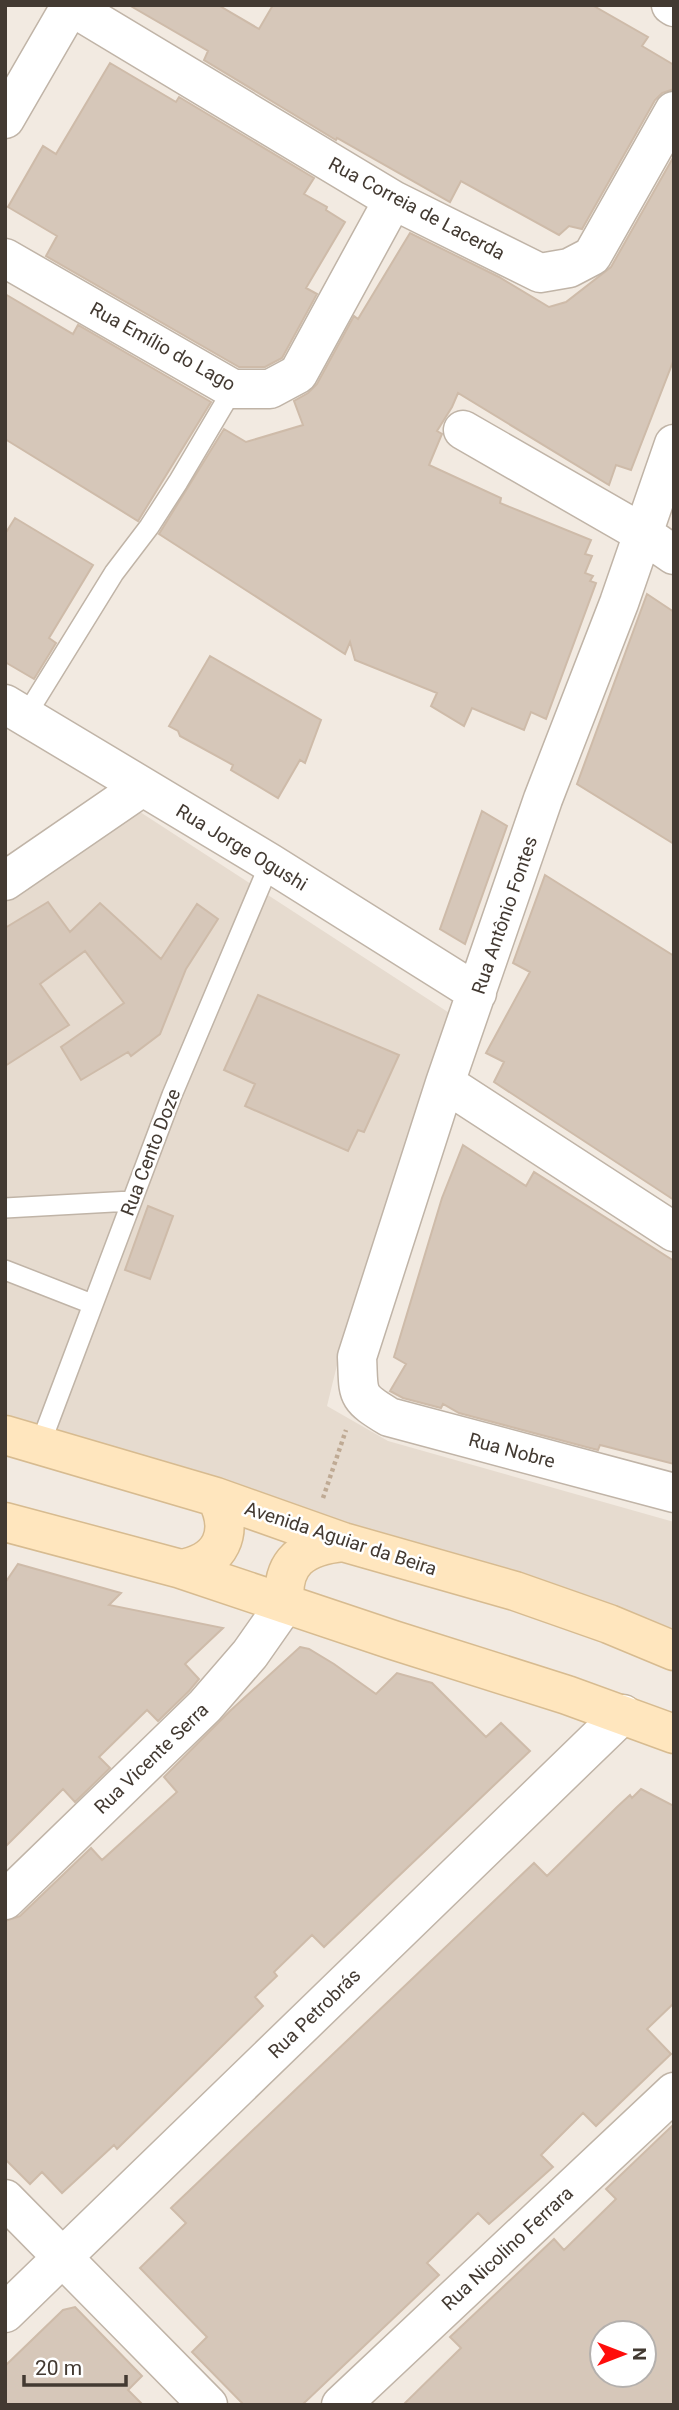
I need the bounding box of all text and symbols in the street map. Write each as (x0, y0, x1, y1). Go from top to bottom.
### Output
street label: Rua Correia de Lacerda (325, 152, 509, 265)
street label: Rua Emílio do Lago (86, 297, 239, 396)
street label: Rua Jorge Ogushi (172, 799, 312, 896)
street label: Rua Antônio Fontes (467, 833, 542, 997)
street label: Rua Cento Doze (116, 1085, 185, 1219)
street label: Rua Nobre (466, 1428, 558, 1473)
street label: Avenida Aguiar da Beira (242, 1497, 440, 1580)
street label: Rua Vicente Serra (90, 1698, 213, 1819)
street label: Rua Petrobrás (263, 1964, 365, 2063)
street label: Rua Nicolino Ferrara (437, 2182, 578, 2315)
north arrow (588, 2319, 658, 2389)
scale bar (24, 2344, 126, 2388)
text: N (628, 2347, 651, 2361)
text: 20 m (35, 2356, 82, 2380)

